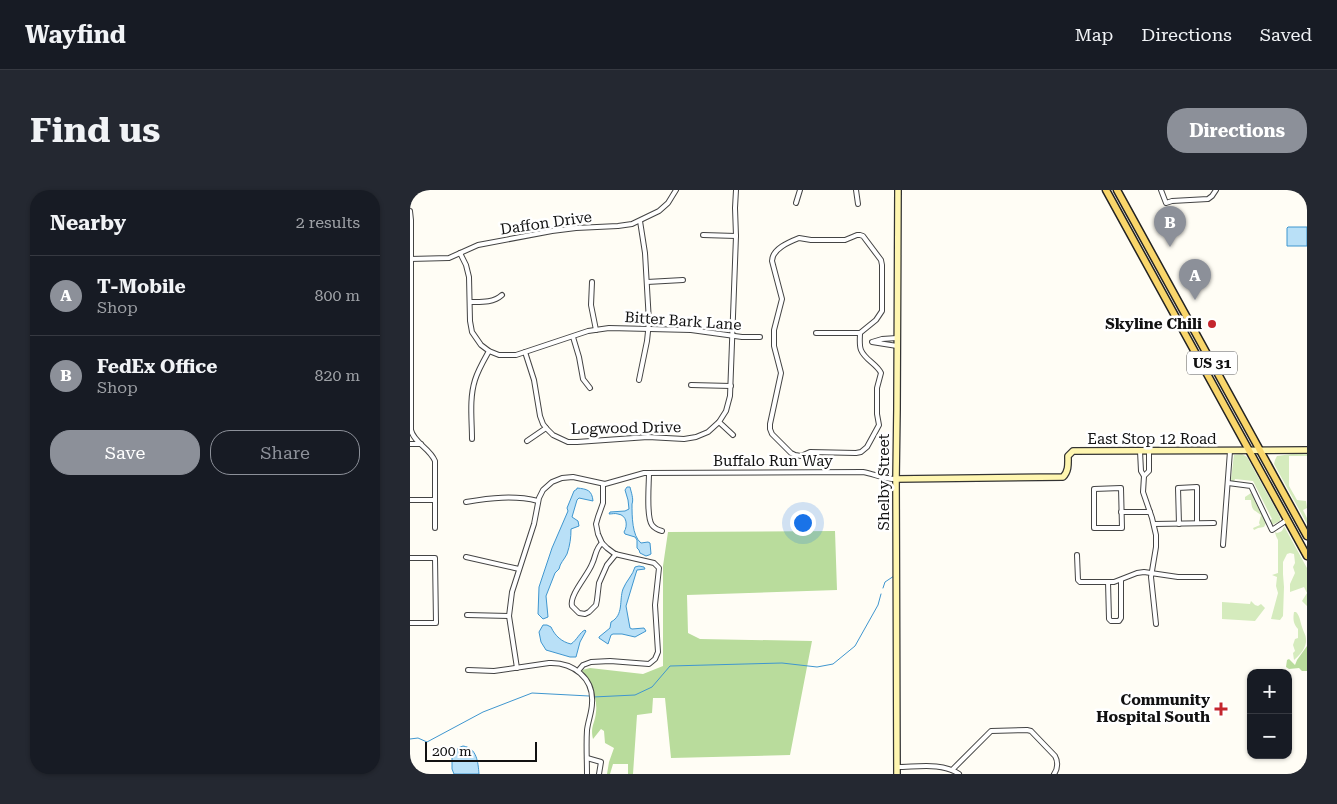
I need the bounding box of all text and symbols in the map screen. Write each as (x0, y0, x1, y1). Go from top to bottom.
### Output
text: Wayfind (25, 21, 126, 49)
text: Map (1075, 24, 1113, 45)
text: Directions (1141, 24, 1232, 45)
text: Saved (1260, 24, 1312, 45)
button: Directions (1167, 108, 1307, 153)
text: Find us (30, 110, 160, 151)
pin: B (1154, 206, 1186, 247)
street label: Daffon Drive (499, 208, 593, 238)
text: Nearby (50, 211, 126, 235)
text: 2 results (296, 213, 360, 232)
pin: A (1179, 259, 1211, 300)
text: T-Mobile (97, 275, 186, 298)
text: A (60, 286, 72, 305)
text: 800 m (314, 286, 360, 305)
text: Shop (97, 298, 138, 317)
street label: Bitter Bark Lane (624, 308, 742, 334)
place label: Skyline Chili (1105, 315, 1202, 333)
marker: Skyline Chili (1206, 318, 1218, 330)
road number: US 31 (1187, 352, 1237, 374)
text: FedEx Office (97, 355, 217, 378)
text: B (60, 366, 72, 385)
text: 820 m (314, 366, 360, 385)
text: Shop (97, 378, 138, 397)
street label: Logwood Drive (571, 418, 681, 438)
button: Save (50, 430, 200, 475)
button: Share (210, 430, 360, 475)
street label: East Stop 12 Road (1087, 430, 1217, 448)
street label: Shelby Street (875, 433, 893, 530)
street label: Buffalo Run Way (713, 452, 833, 470)
your location (790, 510, 816, 536)
map controls (1247, 669, 1292, 759)
button: + (1247, 669, 1292, 714)
place label: Community Hospital South (1096, 691, 1210, 726)
marker: Community Hospital South (1214, 702, 1228, 716)
button: − (1247, 714, 1292, 759)
scale bar (425, 739, 538, 762)
text: 200 m (432, 743, 472, 759)

